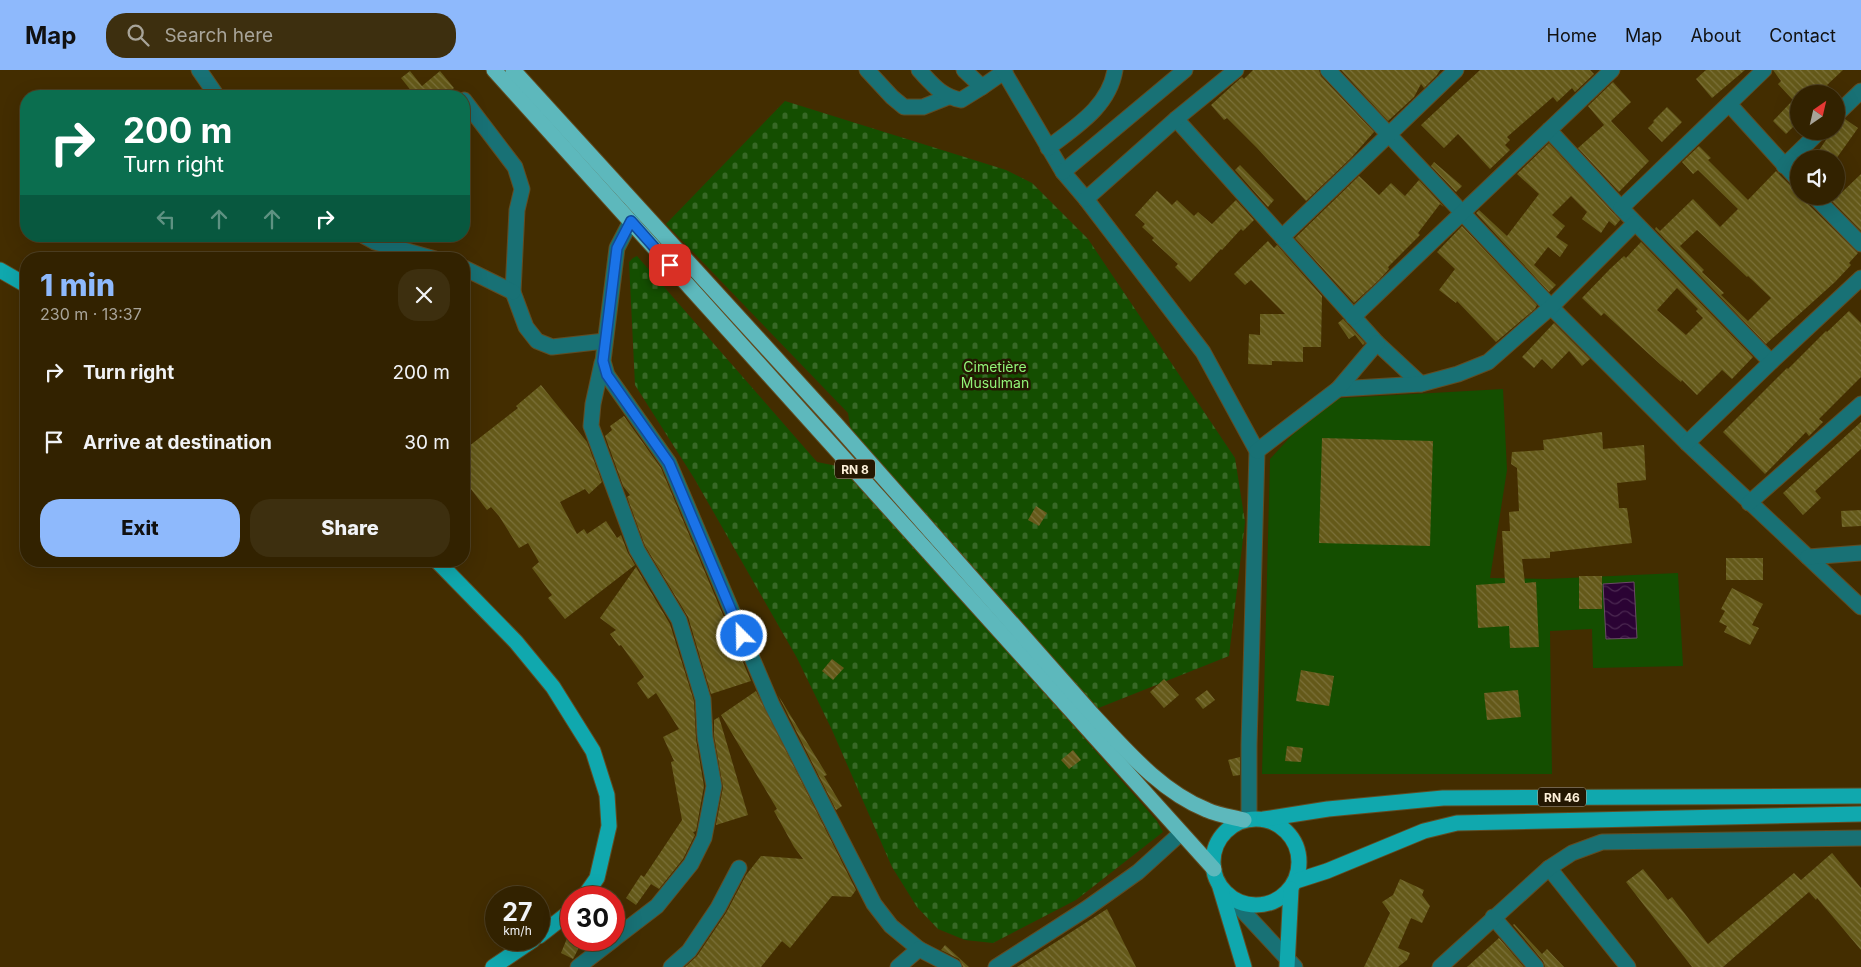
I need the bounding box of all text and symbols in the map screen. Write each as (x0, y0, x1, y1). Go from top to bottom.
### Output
search box (106, 13, 456, 58)
text: Map (25, 21, 76, 50)
icon: search (124, 21, 152, 49)
text: Search here (164, 24, 273, 47)
text: Home (1547, 25, 1597, 46)
text: Map (1625, 25, 1662, 46)
text: About (1690, 25, 1741, 46)
text: Contact (1769, 25, 1836, 46)
north arrow (1790, 85, 1845, 140)
map controls (1790, 85, 1845, 205)
text: 200 m (123, 109, 232, 151)
icon: right (40, 110, 105, 175)
button: sound (1790, 150, 1845, 205)
text: Turn right (123, 151, 224, 177)
icon: left (152, 205, 180, 233)
icon: ahead (205, 205, 233, 233)
icon: ahead (258, 205, 286, 233)
icon: right (311, 205, 339, 233)
pin (649, 244, 691, 286)
icon: arrive (656, 251, 684, 279)
text: 1 min (40, 267, 115, 303)
button: close (398, 269, 450, 321)
text: 230 m · 13:37 (40, 304, 142, 324)
icon: right (40, 358, 68, 386)
park label: Cimetière Musulman (961, 358, 1029, 391)
text: Turn right (83, 361, 174, 384)
text: 200 m (392, 361, 450, 384)
icon: arrive (40, 428, 68, 456)
text: Arrive at destination (83, 431, 272, 454)
text: 30 m (404, 431, 450, 454)
road number: RN 8 (835, 459, 875, 478)
button: Exit (40, 499, 240, 557)
button: Share (250, 499, 450, 557)
position arrow (715, 609, 767, 661)
road number: RN 46 (1538, 788, 1586, 806)
speed limit sign: 30 (560, 886, 625, 951)
text: 27 (502, 897, 533, 927)
text: km/h (503, 923, 532, 938)

